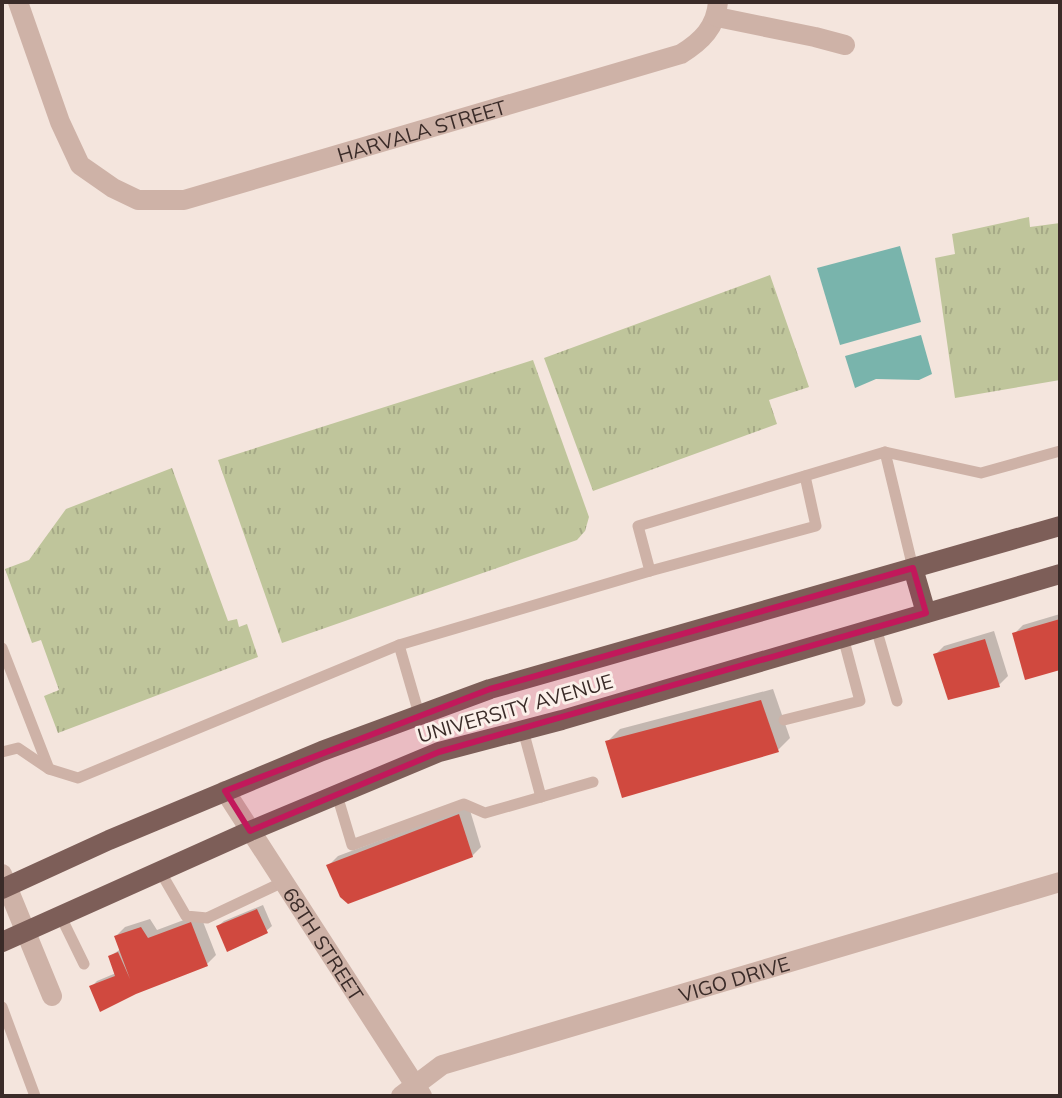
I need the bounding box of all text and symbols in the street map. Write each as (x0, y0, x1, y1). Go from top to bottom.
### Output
street label: HARVALA STREET (334, 94, 509, 167)
street label: UNIVERSITY AVENUE (414, 668, 616, 748)
street label: 68TH STREET (278, 882, 370, 1005)
street label: VIGO DRIVE (676, 950, 792, 1007)

